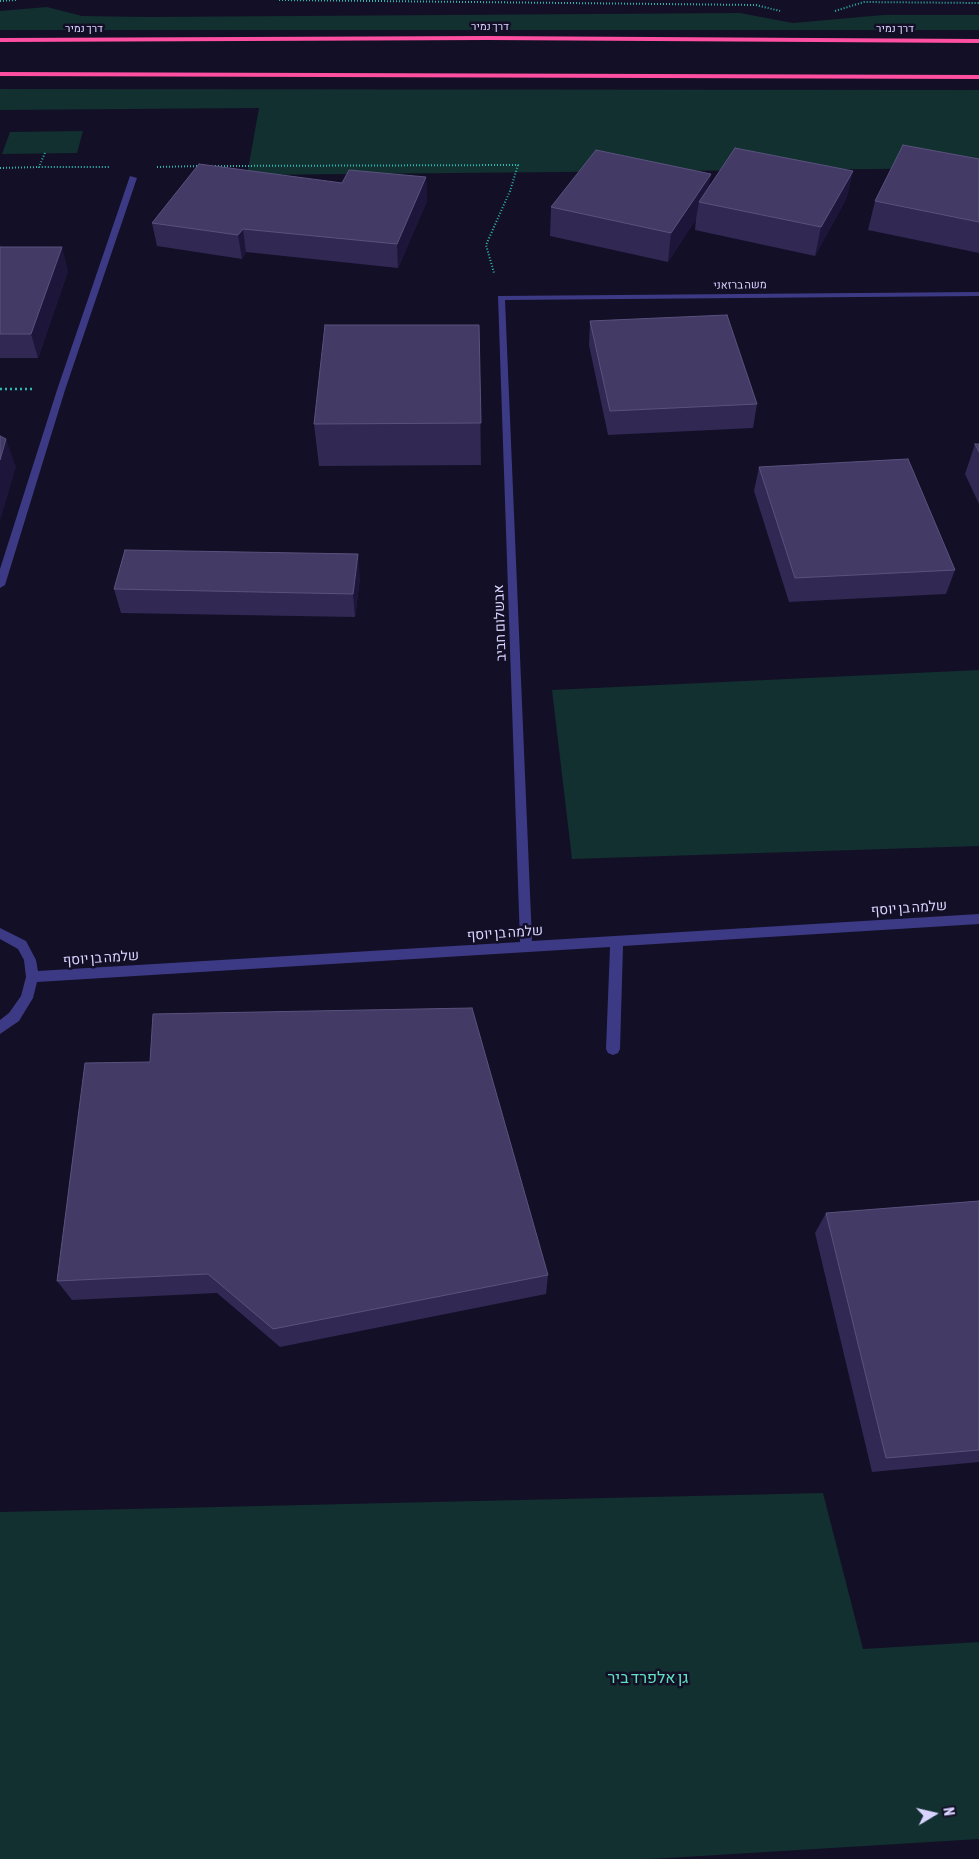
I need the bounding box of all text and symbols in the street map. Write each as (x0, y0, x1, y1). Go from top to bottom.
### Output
street label: דרך נמיר (471, 20, 509, 34)
street label: דרך נמיר (65, 22, 103, 36)
street label: דרך נמיר (876, 22, 914, 36)
street label: משה ברזאני (713, 278, 767, 292)
street label: אבשלום חביב (490, 584, 510, 662)
street label: שלמה בן יוסף (870, 897, 948, 919)
street label: שלמה בן יוסף (466, 922, 544, 944)
street label: שלמה בן יוסף (62, 947, 140, 969)
park label: גן אלפרד ביר (608, 1668, 688, 1688)
north arrow (909, 1789, 959, 1839)
text: N (940, 1806, 957, 1817)

